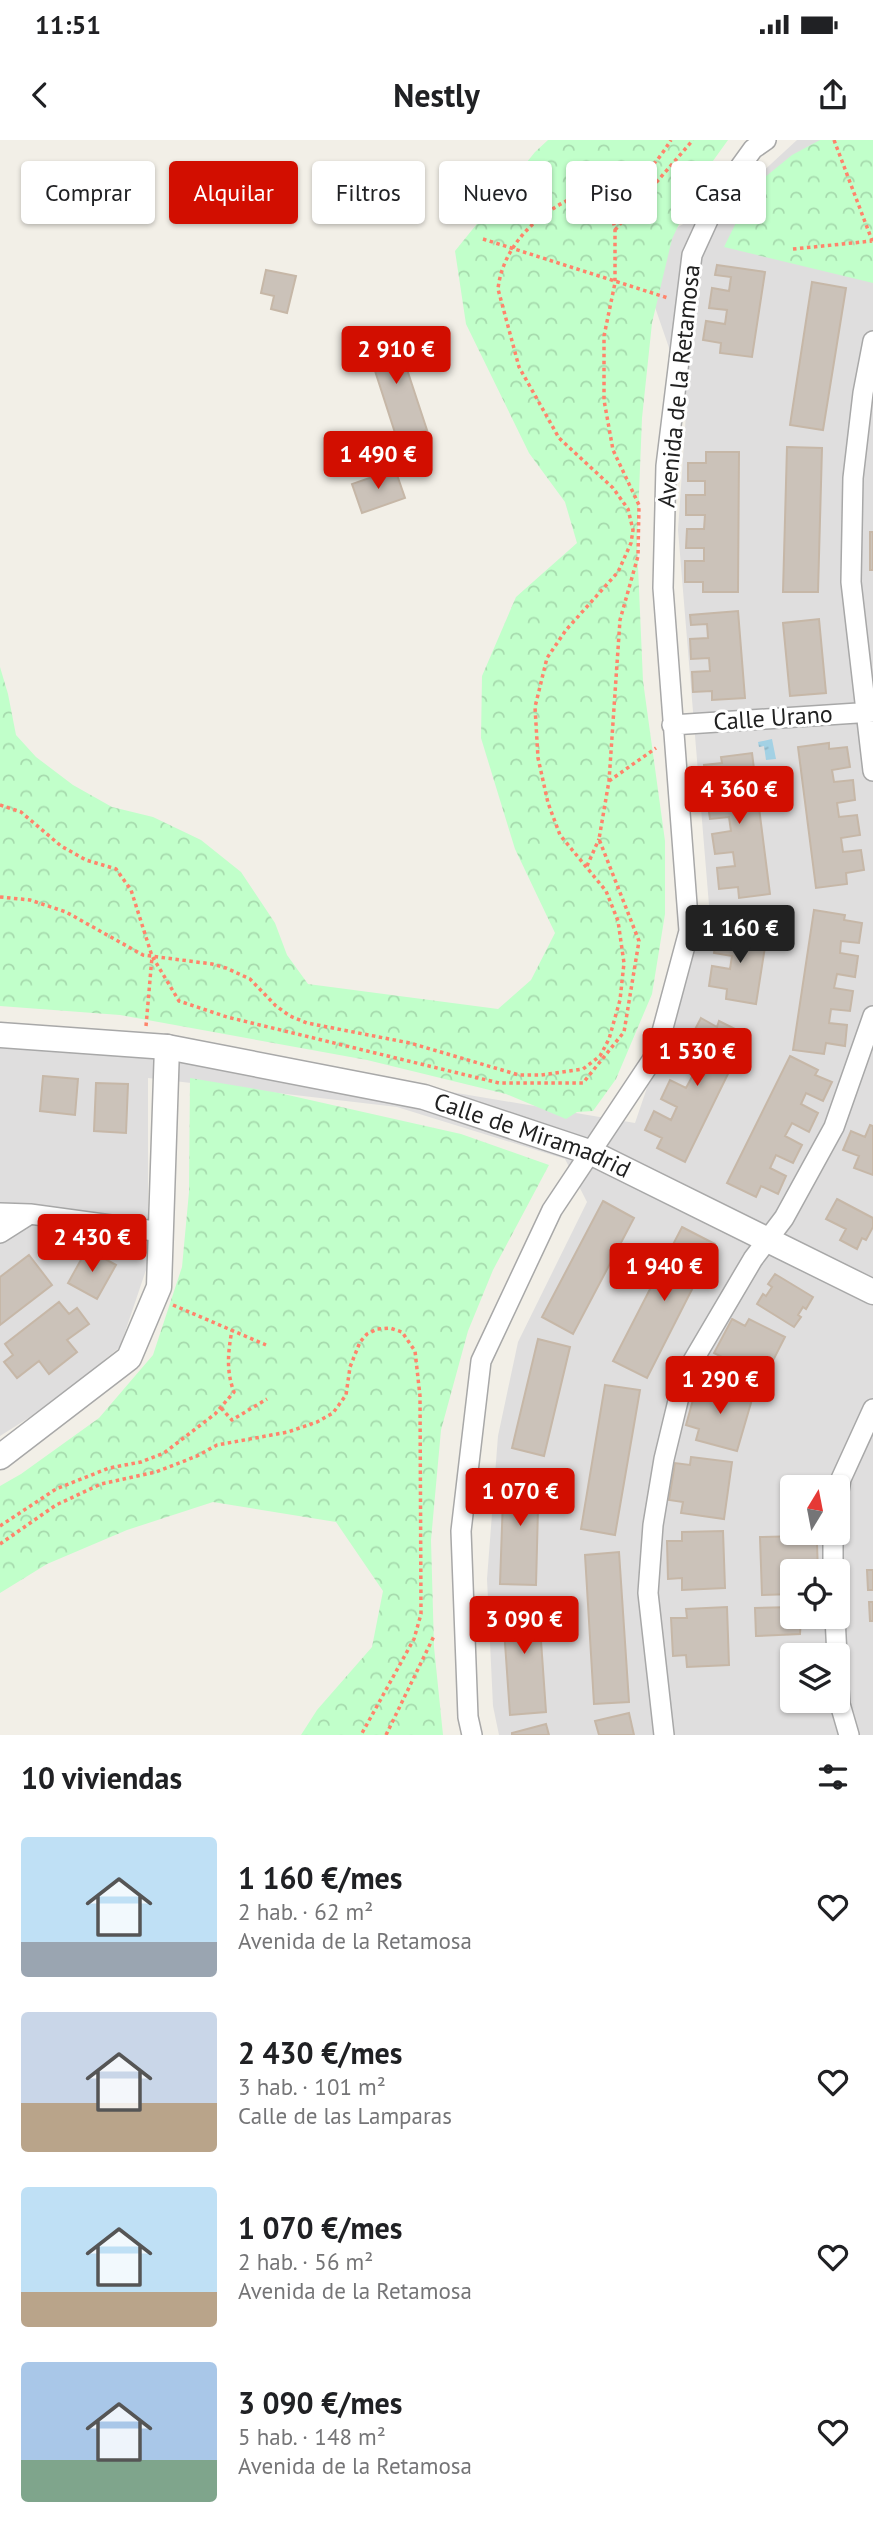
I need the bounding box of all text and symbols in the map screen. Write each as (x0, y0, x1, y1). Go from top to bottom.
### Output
text: 11:51 (35, 8, 101, 41)
text: Nestly (393, 74, 480, 116)
icon: back (21, 76, 59, 114)
icon: share (814, 76, 852, 114)
chip: Comprar (21, 161, 155, 224)
chip: Alquilar (169, 161, 298, 224)
chip: Filtros (312, 161, 425, 224)
chip: Nuevo (439, 161, 552, 224)
chip: Piso (566, 161, 657, 224)
chip: Casa (671, 161, 766, 224)
street label: Avenida de la Retamosa (650, 263, 707, 509)
pin: 2 910 € (331, 327, 461, 386)
text: 2 910 € (358, 334, 434, 363)
pin: 1 490 € (313, 432, 443, 491)
text: 1 490 € (340, 439, 416, 468)
street label: Calle Urano (712, 698, 834, 737)
pin: 4 360 € (674, 766, 804, 826)
text: 4 360 € (701, 774, 777, 803)
pin: 1 160 € (675, 906, 805, 965)
text: 1 160 € (702, 913, 778, 942)
pin: 1 530 € (632, 1028, 762, 1088)
text: 1 530 € (659, 1036, 735, 1065)
street label: Calle de Miramadrid (430, 1085, 636, 1185)
pin: 2 430 € (27, 1214, 157, 1274)
text: 2 430 € (54, 1222, 130, 1251)
pin: 1 940 € (599, 1244, 729, 1303)
text: 1 940 € (626, 1251, 702, 1280)
pin: 1 290 € (655, 1356, 785, 1416)
text: 1 290 € (682, 1364, 758, 1393)
pin: 1 070 € (455, 1468, 585, 1528)
north arrow (780, 1475, 850, 1545)
map controls (780, 1475, 850, 1713)
text: 1 070 € (482, 1476, 558, 1505)
button: locate (780, 1559, 850, 1629)
pin: 3 090 € (459, 1596, 589, 1656)
text: 3 090 € (486, 1604, 562, 1633)
button: layers (780, 1643, 850, 1713)
text: 10 viviendas (21, 1758, 182, 1797)
icon: filters (814, 1758, 852, 1796)
text: 1 160 €/mes (238, 1858, 403, 1897)
icon: home (77, 1865, 161, 1949)
icon: heart (814, 1888, 852, 1926)
text: 2 hab. · 62 m² (238, 1897, 373, 1926)
text: Avenida de la Retamosa (238, 1926, 472, 1955)
text: 2 430 €/mes (238, 2033, 403, 2072)
icon: home (77, 2040, 161, 2124)
icon: heart (814, 2063, 852, 2101)
text: 3 hab. · 101 m² (238, 2072, 386, 2101)
text: Calle de las Lamparas (238, 2101, 452, 2130)
text: 1 070 €/mes (238, 2208, 403, 2247)
icon: home (77, 2215, 161, 2299)
icon: heart (814, 2238, 852, 2276)
text: 2 hab. · 56 m² (238, 2247, 373, 2276)
text: Avenida de la Retamosa (238, 2276, 472, 2305)
text: 3 090 €/mes (238, 2383, 403, 2422)
icon: home (77, 2390, 161, 2474)
icon: heart (814, 2413, 852, 2451)
text: 5 hab. · 148 m² (238, 2422, 386, 2451)
text: Avenida de la Retamosa (238, 2451, 472, 2480)

